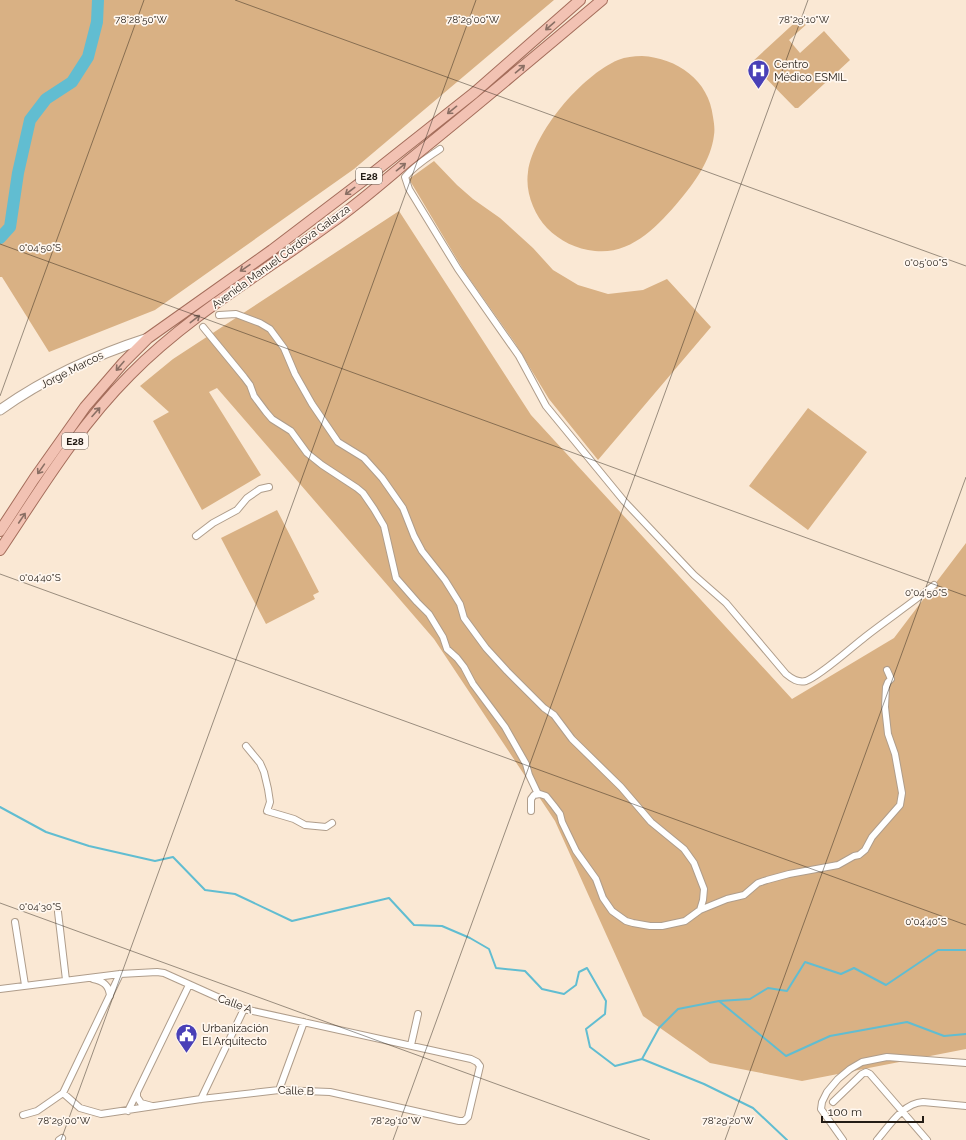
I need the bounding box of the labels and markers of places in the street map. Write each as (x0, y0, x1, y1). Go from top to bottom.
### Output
hospital icon: Centro Médico ESMIL (746, 57, 772, 90)
place label: Centro Médico ESMIL (774, 58, 847, 84)
public building icon: Urbanización El Arquitecto (174, 1021, 200, 1054)
place label: Urbanización El Arquitecto (202, 1022, 269, 1048)

